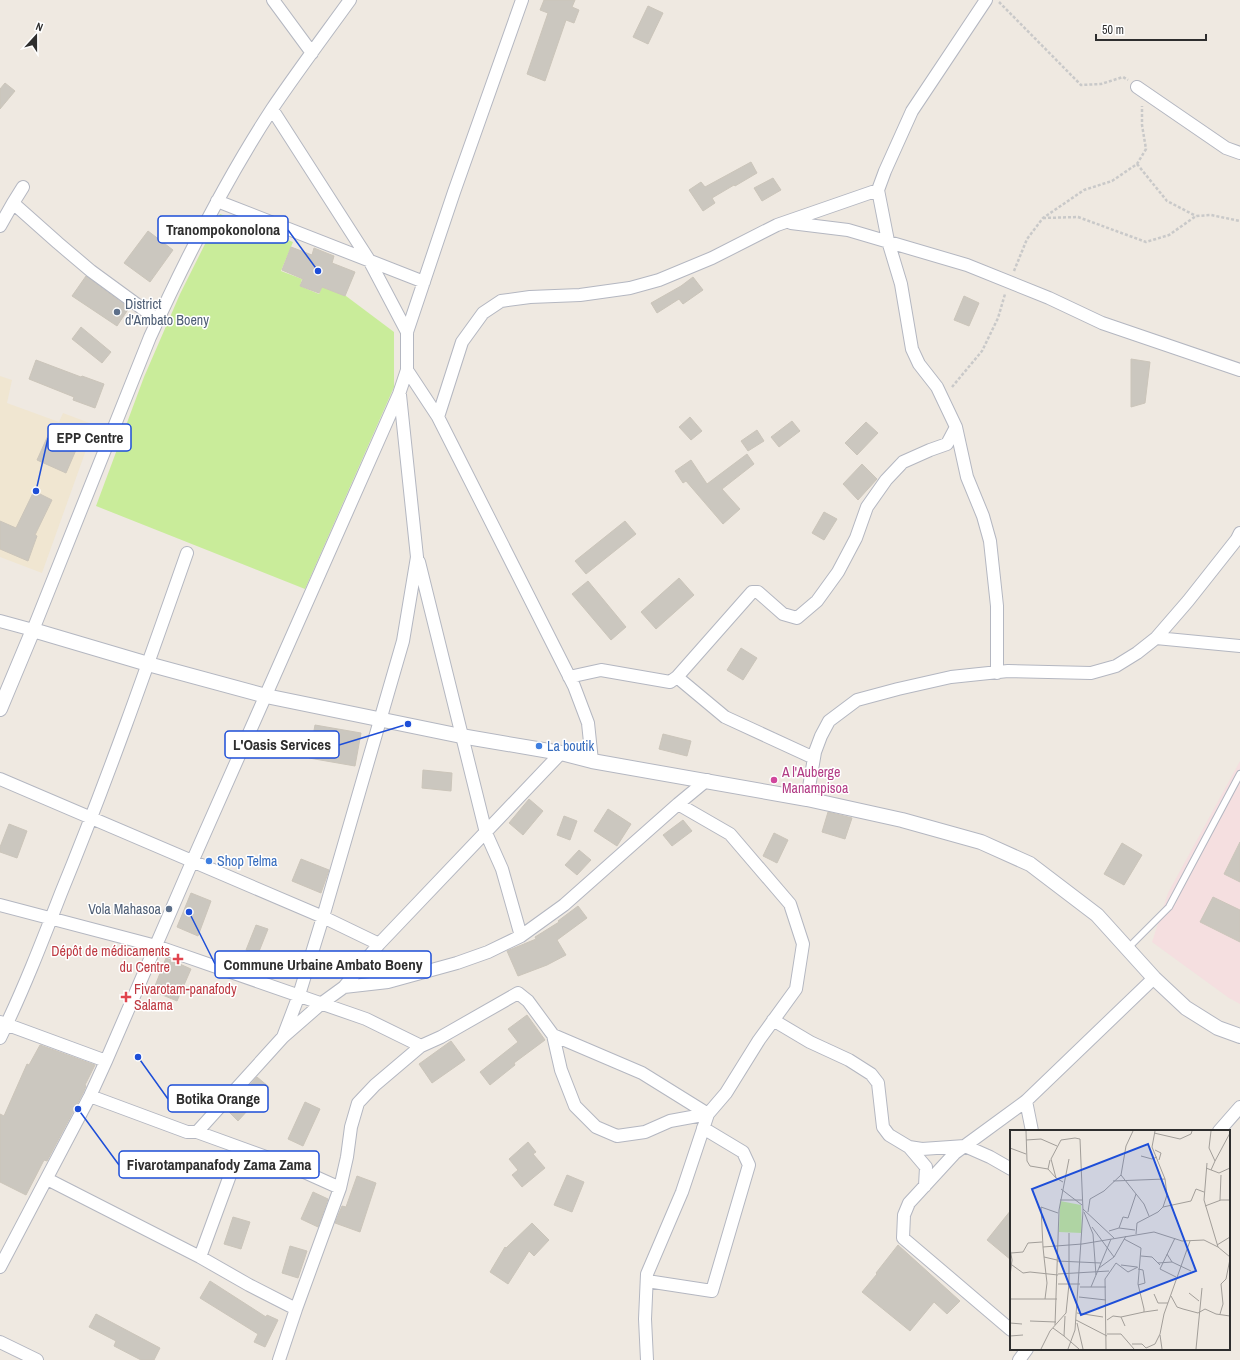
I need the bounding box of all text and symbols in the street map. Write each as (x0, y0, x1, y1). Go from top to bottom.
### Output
north arrow (16, 16, 56, 56)
scale bar (1096, 16, 1206, 42)
text: N (34, 19, 45, 34)
text: 50 m (1102, 22, 1124, 38)
callout: Tranompokonolona (158, 216, 288, 243)
text: Tranompokonolona (166, 219, 280, 240)
place label: District d'Ambato Boeny (125, 295, 209, 329)
marker: District d'Ambato Boeny (112, 307, 122, 317)
callout: EPP Centre (48, 424, 131, 451)
text: EPP Centre (57, 427, 124, 448)
callout: L'Oasis Services (225, 731, 339, 758)
text: L'Oasis Services (233, 734, 331, 755)
place label: La boutik (547, 737, 594, 755)
marker: La boutik (534, 741, 544, 751)
place label: A l'Auberge Manampisoa (781, 763, 849, 797)
marker: A l'Auberge Manampisoa (769, 775, 779, 785)
place label: Shop Telma (217, 852, 278, 870)
marker: Shop Telma (204, 856, 214, 866)
place label: Vola Mahasoa (88, 900, 162, 918)
marker: Vola Mahasoa (164, 904, 174, 914)
place label: Dépôt de médicaments du Centre (51, 942, 170, 976)
callout: Commune Urbaine Ambato Boeny (215, 951, 431, 978)
marker: Dépôt de médicaments du Centre (173, 954, 183, 964)
text: Commune Urbaine Ambato Boeny (223, 954, 423, 975)
place label: Fivarotam-panafody Salama (134, 980, 237, 1014)
marker: Fivarotam-panafody Salama (121, 992, 131, 1002)
callout: Botika Orange (168, 1085, 268, 1112)
text: Botika Orange (176, 1088, 260, 1109)
inset map (1010, 1130, 1230, 1350)
callout: Fivarotampanafody Zama Zama (119, 1151, 319, 1178)
text: Fivarotampanafody Zama Zama (127, 1154, 311, 1175)

